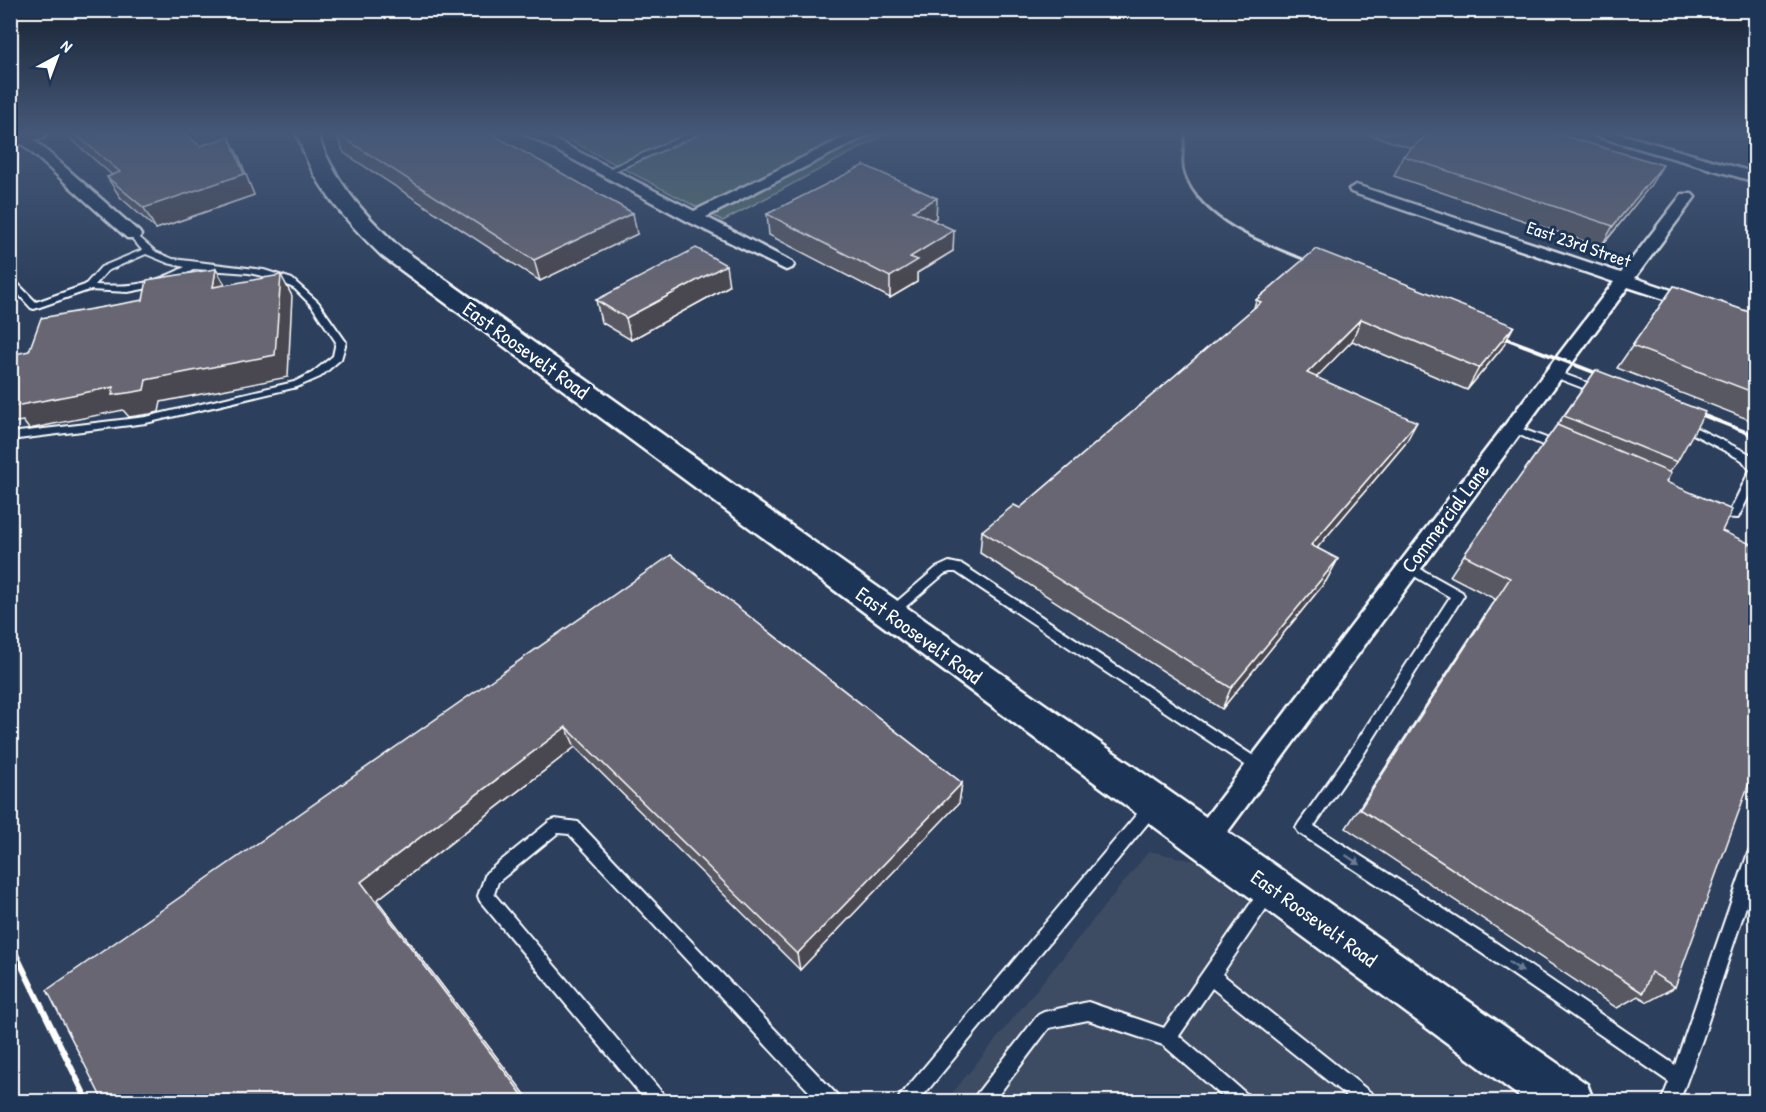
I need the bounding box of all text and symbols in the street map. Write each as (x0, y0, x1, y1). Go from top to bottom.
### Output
north arrow (27, 27, 87, 87)
text: N (56, 35, 78, 57)
street label: East 23rd Street (1524, 214, 1635, 274)
street label: East Roosevelt Road (457, 294, 595, 406)
street label: Commercial Lane (1394, 457, 1496, 579)
street label: East Roosevelt Road (850, 579, 988, 691)
one-way arrow (1345, 854, 1362, 865)
street label: East Roosevelt Road (1245, 862, 1383, 974)
one-way arrow (1508, 961, 1524, 973)

